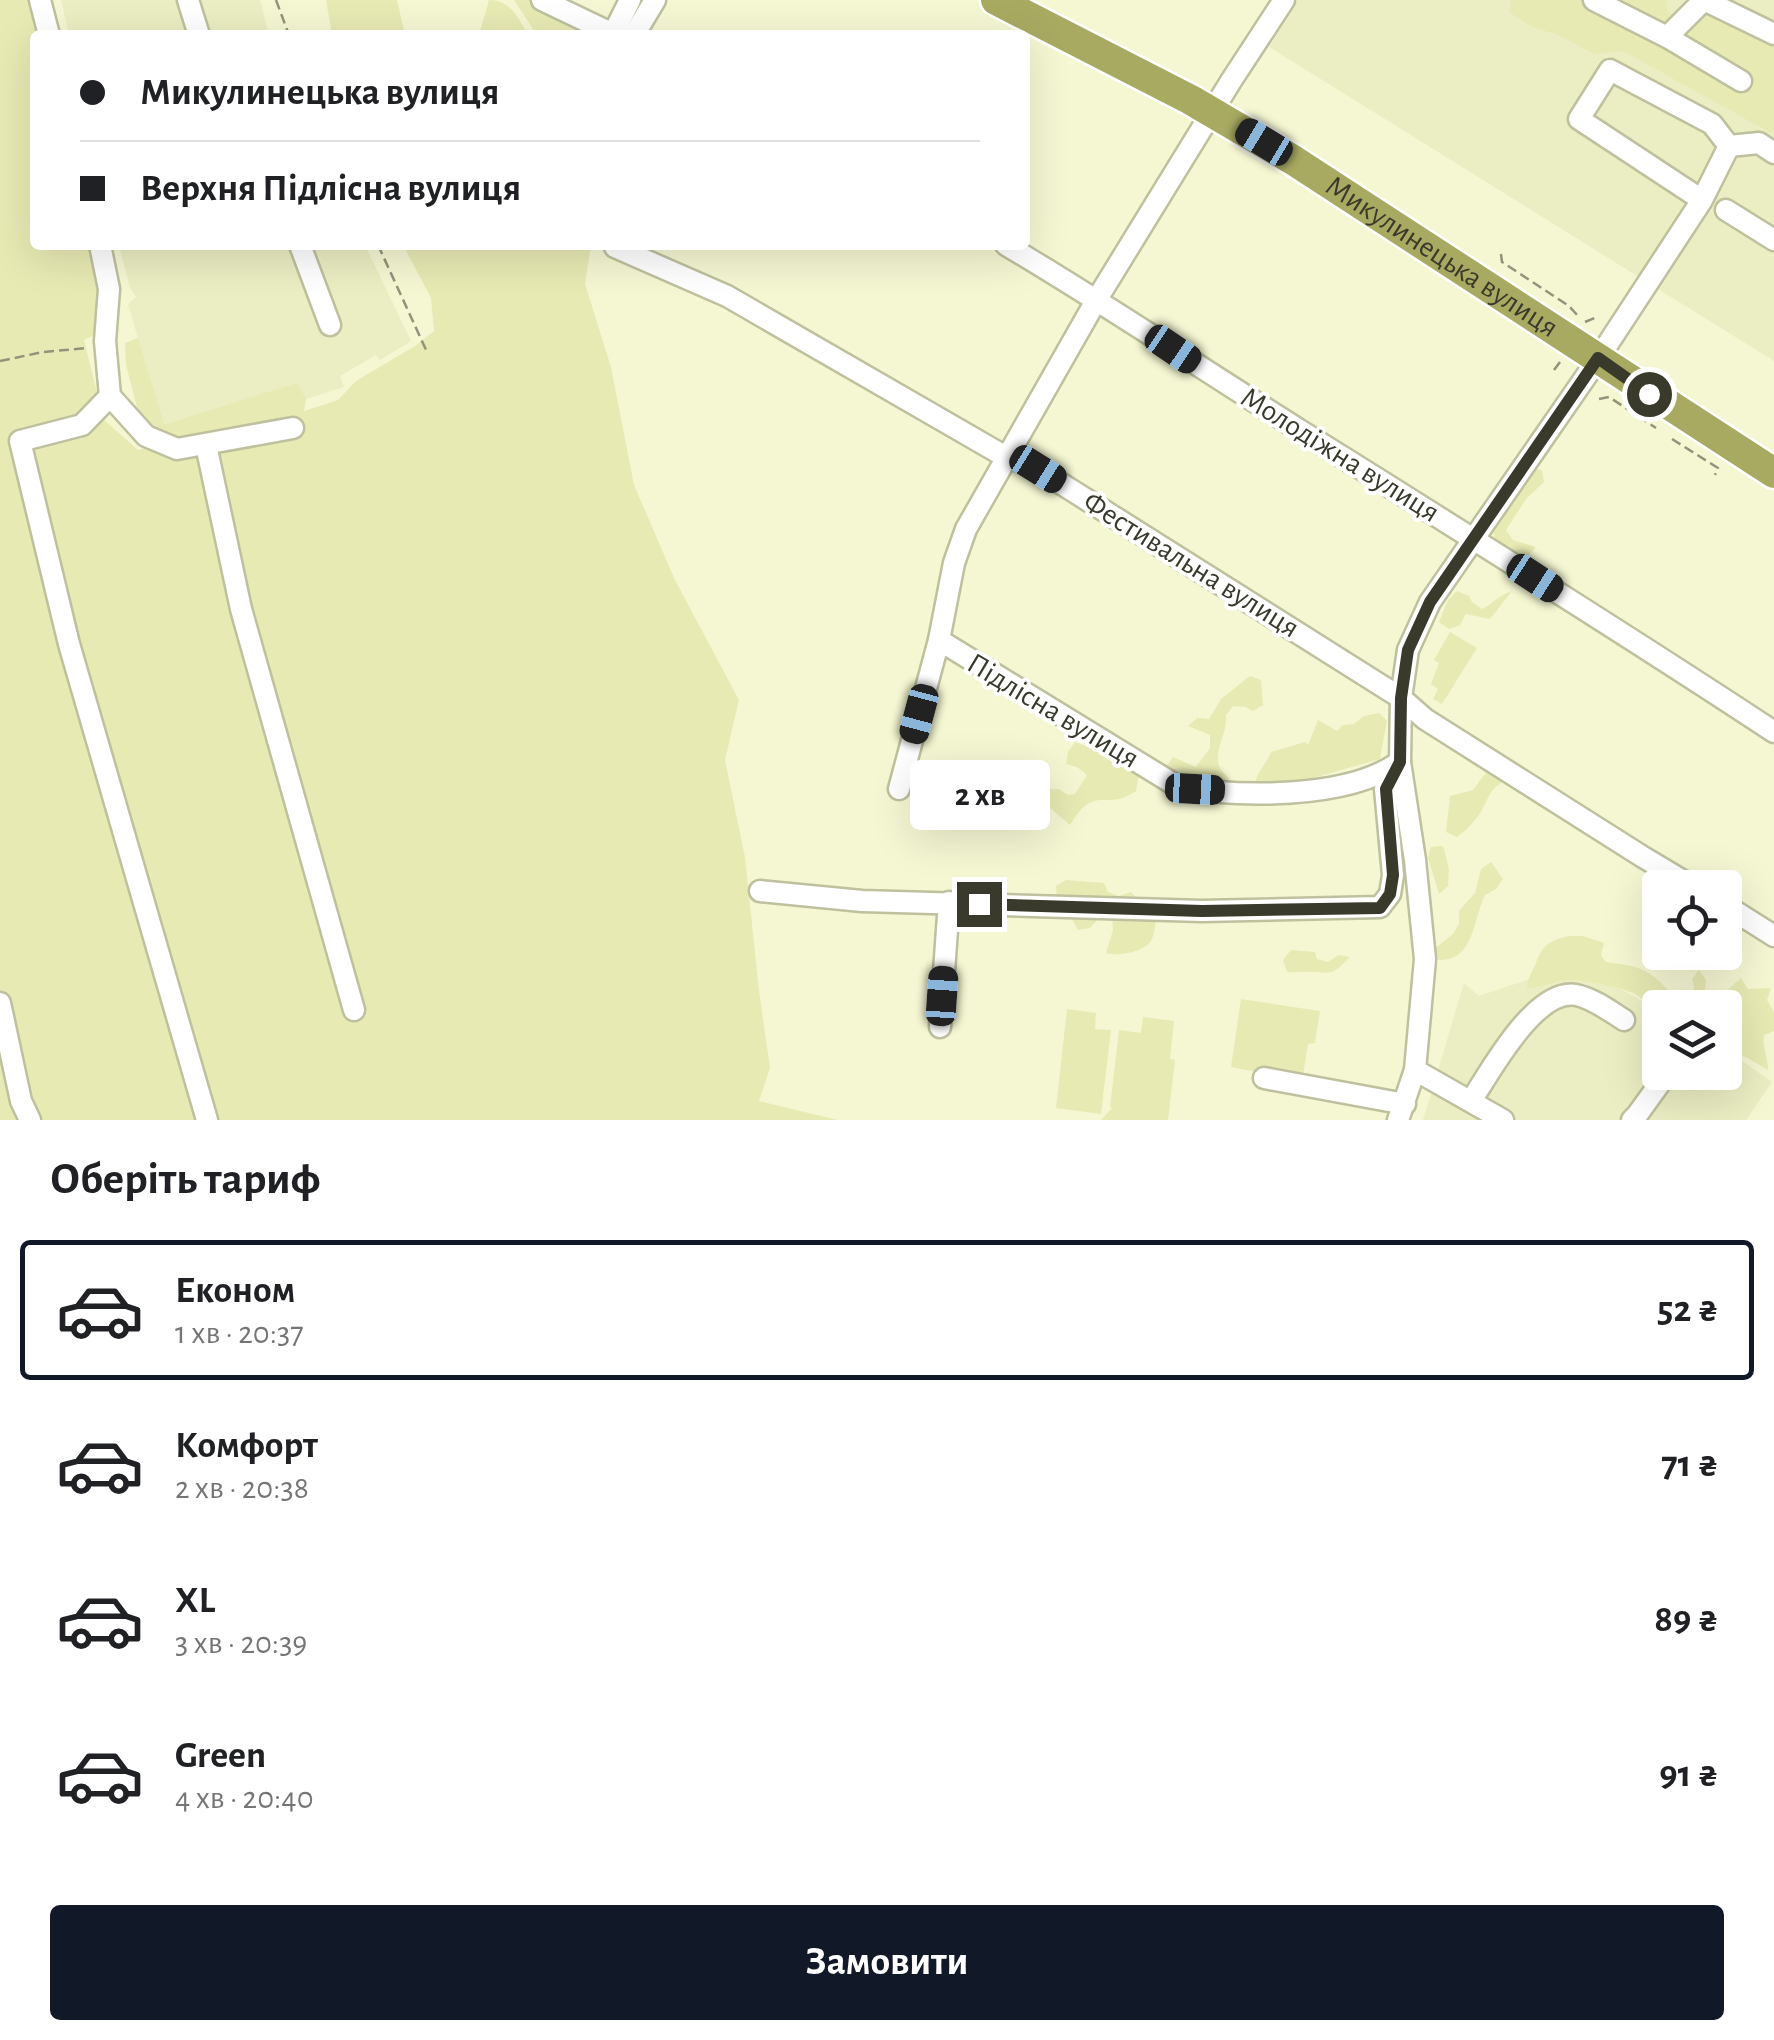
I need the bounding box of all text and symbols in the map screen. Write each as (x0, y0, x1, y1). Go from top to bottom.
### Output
text: Микулинецька вулиця (140, 74, 499, 112)
car (1231, 114, 1297, 170)
text: Верхня Підлісна вулиця (140, 170, 521, 208)
street label: Микулинецька вулиця (1320, 170, 1563, 343)
car (1140, 320, 1206, 378)
route start (1627, 372, 1672, 417)
street label: Молодіжна вулиця (1235, 382, 1445, 528)
car (1005, 440, 1071, 498)
street label: Фестивальна вулиця (1078, 486, 1304, 644)
car (1502, 549, 1568, 607)
street label: Підлісна вулиця (962, 648, 1144, 774)
car (897, 681, 941, 747)
callout: 2 хв (909, 759, 1049, 829)
car (1164, 772, 1226, 806)
text: 2 хв (955, 779, 1005, 811)
map controls (1642, 870, 1742, 1090)
button: locate (1642, 870, 1742, 970)
route end (957, 882, 1002, 927)
car (925, 965, 959, 1027)
button: layers (1642, 990, 1742, 1090)
text: Оберіть тариф (50, 1157, 320, 1202)
icon: car (55, 1265, 145, 1355)
text: Економ (175, 1272, 295, 1310)
text: 52 ₴ (1657, 1291, 1719, 1329)
text: 1 хв · 20:37 (175, 1317, 304, 1349)
icon: car (55, 1420, 145, 1510)
text: Комфорт (175, 1427, 318, 1465)
text: 71 ₴ (1661, 1446, 1719, 1484)
text: 2 хв · 20:38 (175, 1472, 309, 1504)
icon: car (55, 1575, 145, 1665)
text: XL (175, 1582, 215, 1620)
text: 89 ₴ (1654, 1601, 1719, 1639)
text: 3 хв · 20:39 (175, 1627, 307, 1659)
icon: car (55, 1730, 145, 1820)
text: Green (175, 1737, 266, 1775)
text: 91 ₴ (1659, 1756, 1719, 1794)
text: 4 хв · 20:40 (175, 1782, 314, 1814)
button: Замовити (50, 1905, 1724, 2020)

